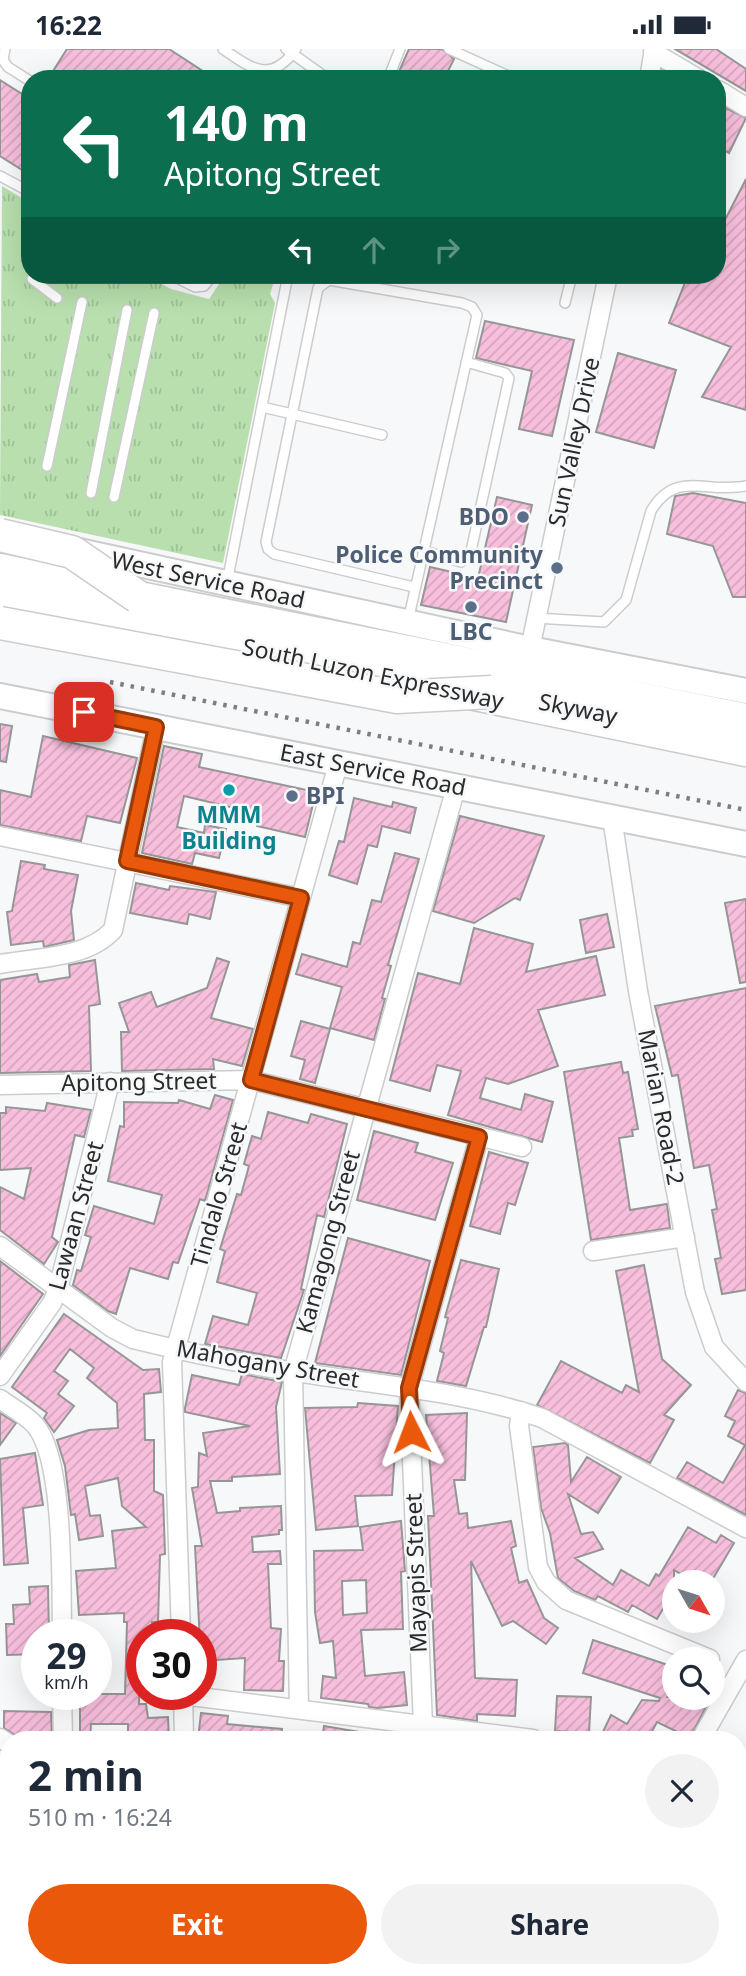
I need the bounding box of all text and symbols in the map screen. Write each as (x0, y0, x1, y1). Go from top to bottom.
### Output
text: 16:22 (35, 7, 102, 43)
text: 140 m (164, 89, 309, 155)
icon: left (49, 98, 140, 189)
text: Apitong Street (164, 152, 380, 195)
icon: left (282, 231, 320, 269)
icon: ahead (355, 231, 393, 269)
icon: right (428, 231, 466, 269)
street label: Sun Valley Drive (539, 354, 607, 529)
place label: BDO (459, 500, 509, 532)
marker: BDO (515, 509, 531, 525)
place label: Police Community Precinct (335, 538, 544, 596)
street label: West Service Road (108, 543, 308, 615)
marker: Police Community Precinct (549, 560, 565, 576)
marker: LBC (463, 599, 479, 615)
place label: LBC (450, 615, 493, 647)
street label: South Luzon Expressway (240, 630, 507, 716)
pin (54, 682, 114, 742)
street label: Skyway (536, 685, 620, 731)
icon: arrive (65, 693, 103, 731)
street label: East Service Road (277, 735, 469, 803)
place label: BPI (306, 779, 345, 811)
marker: MMM Building (221, 782, 237, 798)
marker: BPI (284, 788, 300, 804)
place label: MMM Building (182, 798, 276, 856)
street label: Marian Road-2 (631, 1026, 693, 1187)
street label: Apitong Street (61, 1064, 217, 1098)
street label: Tindalo Street (182, 1118, 254, 1271)
street label: Lawaan Street (40, 1138, 110, 1294)
street label: Kamagong Street (287, 1147, 367, 1337)
street label: Mahogany Street (174, 1331, 362, 1395)
position arrow (374, 1395, 448, 1469)
street label: Mayapis Street (396, 1493, 434, 1653)
north arrow (662, 1570, 724, 1633)
map controls (662, 1570, 725, 1710)
speed limit sign: 30 (126, 1619, 217, 1710)
text: 29 (46, 1632, 87, 1679)
button: search (662, 1647, 725, 1710)
text: km/h (44, 1670, 89, 1694)
text: 2 min (28, 1746, 144, 1803)
button: close (645, 1754, 719, 1828)
text: 510 m · 16:24 (28, 1801, 172, 1833)
button: Exit (28, 1884, 367, 1964)
button: Share (381, 1884, 719, 1964)

